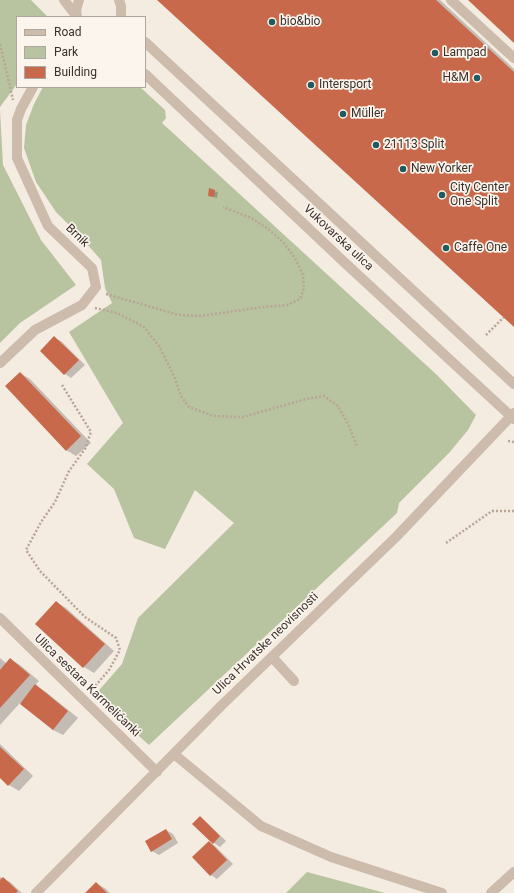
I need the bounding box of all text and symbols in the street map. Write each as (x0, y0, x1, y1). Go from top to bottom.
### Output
place label: bio&bio (280, 15, 320, 29)
legend (16, 16, 146, 88)
marker: bio&bio (267, 17, 277, 27)
text: Road (54, 25, 82, 39)
text: Park (54, 45, 78, 59)
place label: Lampad (443, 46, 487, 60)
marker: Lampad (430, 48, 440, 58)
text: Building (54, 65, 97, 79)
place label: H&M (442, 71, 469, 85)
marker: H&M (472, 73, 482, 83)
place label: Intersport (319, 78, 371, 92)
marker: Intersport (306, 80, 316, 90)
place label: Müller (351, 107, 384, 121)
marker: Müller (338, 109, 348, 119)
place label: 21113 Split (384, 138, 444, 152)
marker: 21113 Split (371, 140, 381, 150)
place label: New Yorker (411, 162, 472, 176)
marker: New Yorker (398, 164, 408, 174)
place label: City Center One Split (450, 181, 508, 209)
marker: City Center One Split (437, 190, 447, 200)
street label: Vukovarska ulica (300, 202, 376, 274)
street label: Brnik (62, 221, 92, 251)
place label: Caffe One (454, 241, 507, 255)
marker: Caffe One (441, 243, 451, 253)
street label: Ulica Hrvatske neovisnosti (210, 590, 322, 698)
street label: Ulica sestara Karmelićanki (31, 632, 143, 740)

